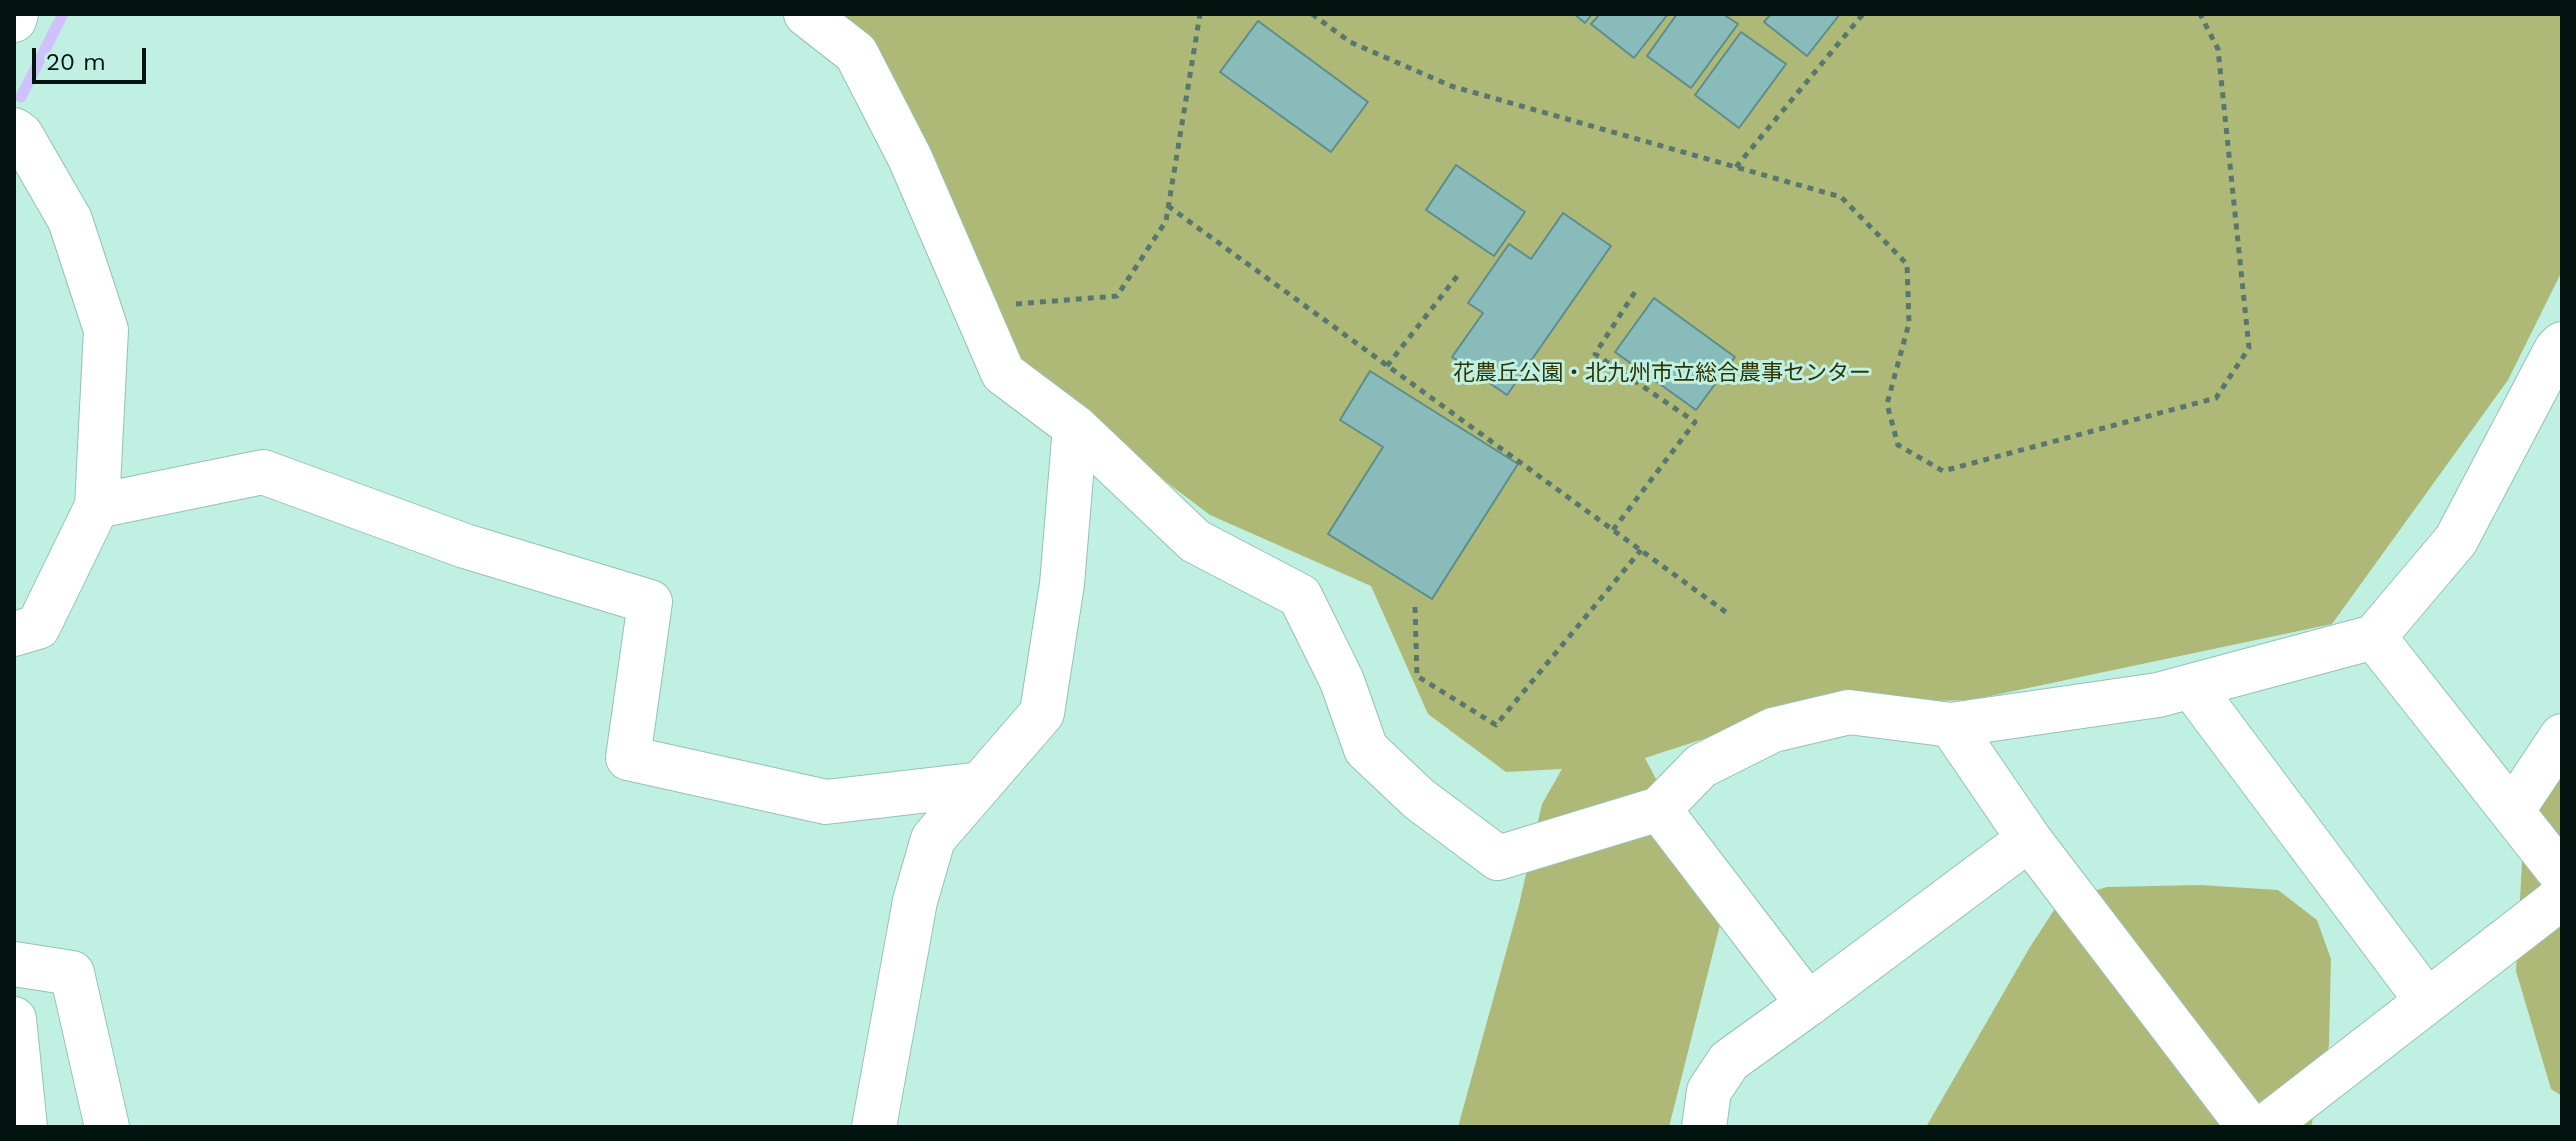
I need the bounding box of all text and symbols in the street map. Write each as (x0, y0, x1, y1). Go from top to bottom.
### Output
scale bar (36, 32, 150, 82)
text: 20 m (46, 48, 106, 76)
park label: 花農丘公園・北九州市立総合農事センター (1453, 361, 1871, 387)

